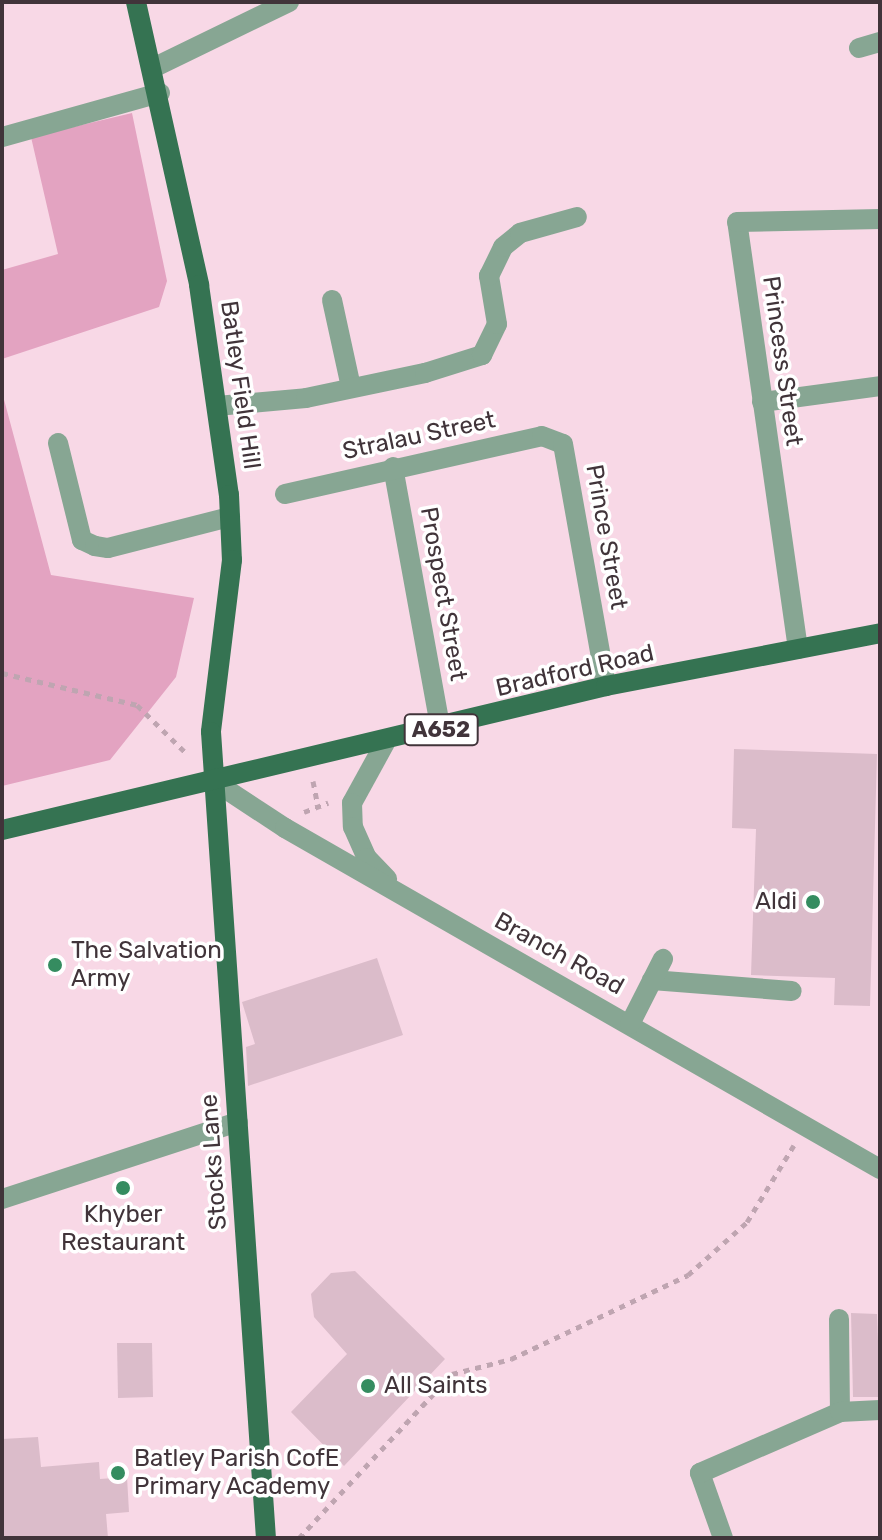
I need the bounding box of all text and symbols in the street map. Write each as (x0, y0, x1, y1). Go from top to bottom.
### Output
street label: Princess Street (756, 274, 808, 448)
street label: Batley Field Hill (214, 299, 266, 471)
street label: Stralau Street (340, 406, 498, 466)
street label: Prince Street (579, 462, 633, 612)
street label: Prospect Street (414, 505, 472, 683)
street label: Bradford Road (493, 639, 657, 703)
road number: A652 (403, 712, 479, 748)
place label: Aldi (755, 888, 797, 916)
marker: Aldi (804, 893, 822, 911)
street label: Branch Road (489, 907, 629, 1001)
place label: The Salvation Army (71, 937, 222, 993)
marker: The Salvation Army (46, 956, 64, 974)
street label: Stocks Lane (195, 1093, 233, 1231)
marker: Khyber Restaurant (114, 1179, 132, 1197)
place label: Khyber Restaurant (61, 1201, 185, 1257)
place label: All Saints (384, 1372, 488, 1400)
marker: All Saints (359, 1377, 377, 1395)
place label: Batley Parish CofE Primary Academy (134, 1445, 340, 1501)
marker: Batley Parish CofE Primary Academy (109, 1464, 127, 1482)

